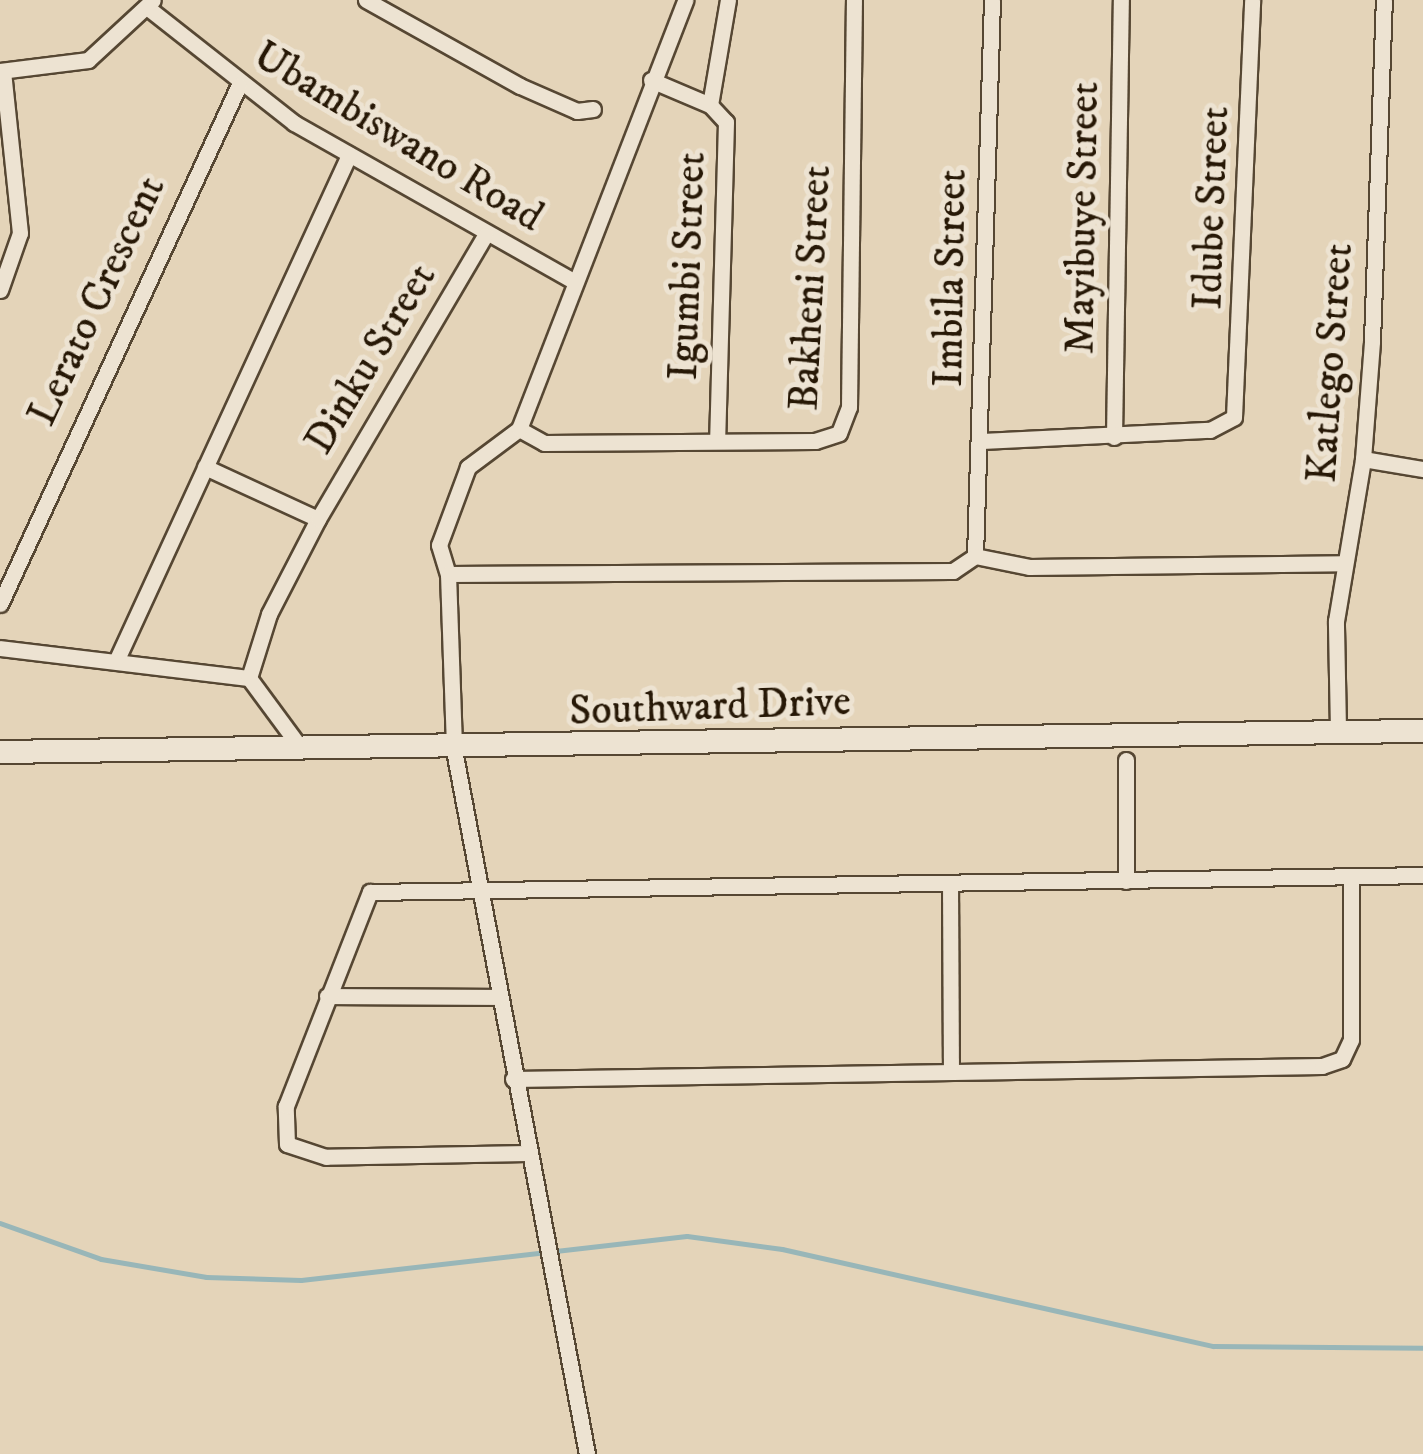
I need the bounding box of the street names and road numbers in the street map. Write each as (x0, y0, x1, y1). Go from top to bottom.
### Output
street label: Ubambiswano Road (244, 31, 552, 243)
street label: Mayibuye Street (1055, 81, 1111, 355)
street label: Idube Street (1183, 105, 1241, 311)
street label: Igumbi Street (659, 151, 717, 381)
street label: Bakheni Street (779, 164, 843, 412)
street label: Lerato Crescent (17, 168, 177, 434)
street label: Imbila Street (924, 169, 978, 387)
street label: Katlego Street (1297, 242, 1365, 484)
street label: Dinku Street (294, 255, 448, 463)
street label: Southward Drive (568, 677, 852, 737)

